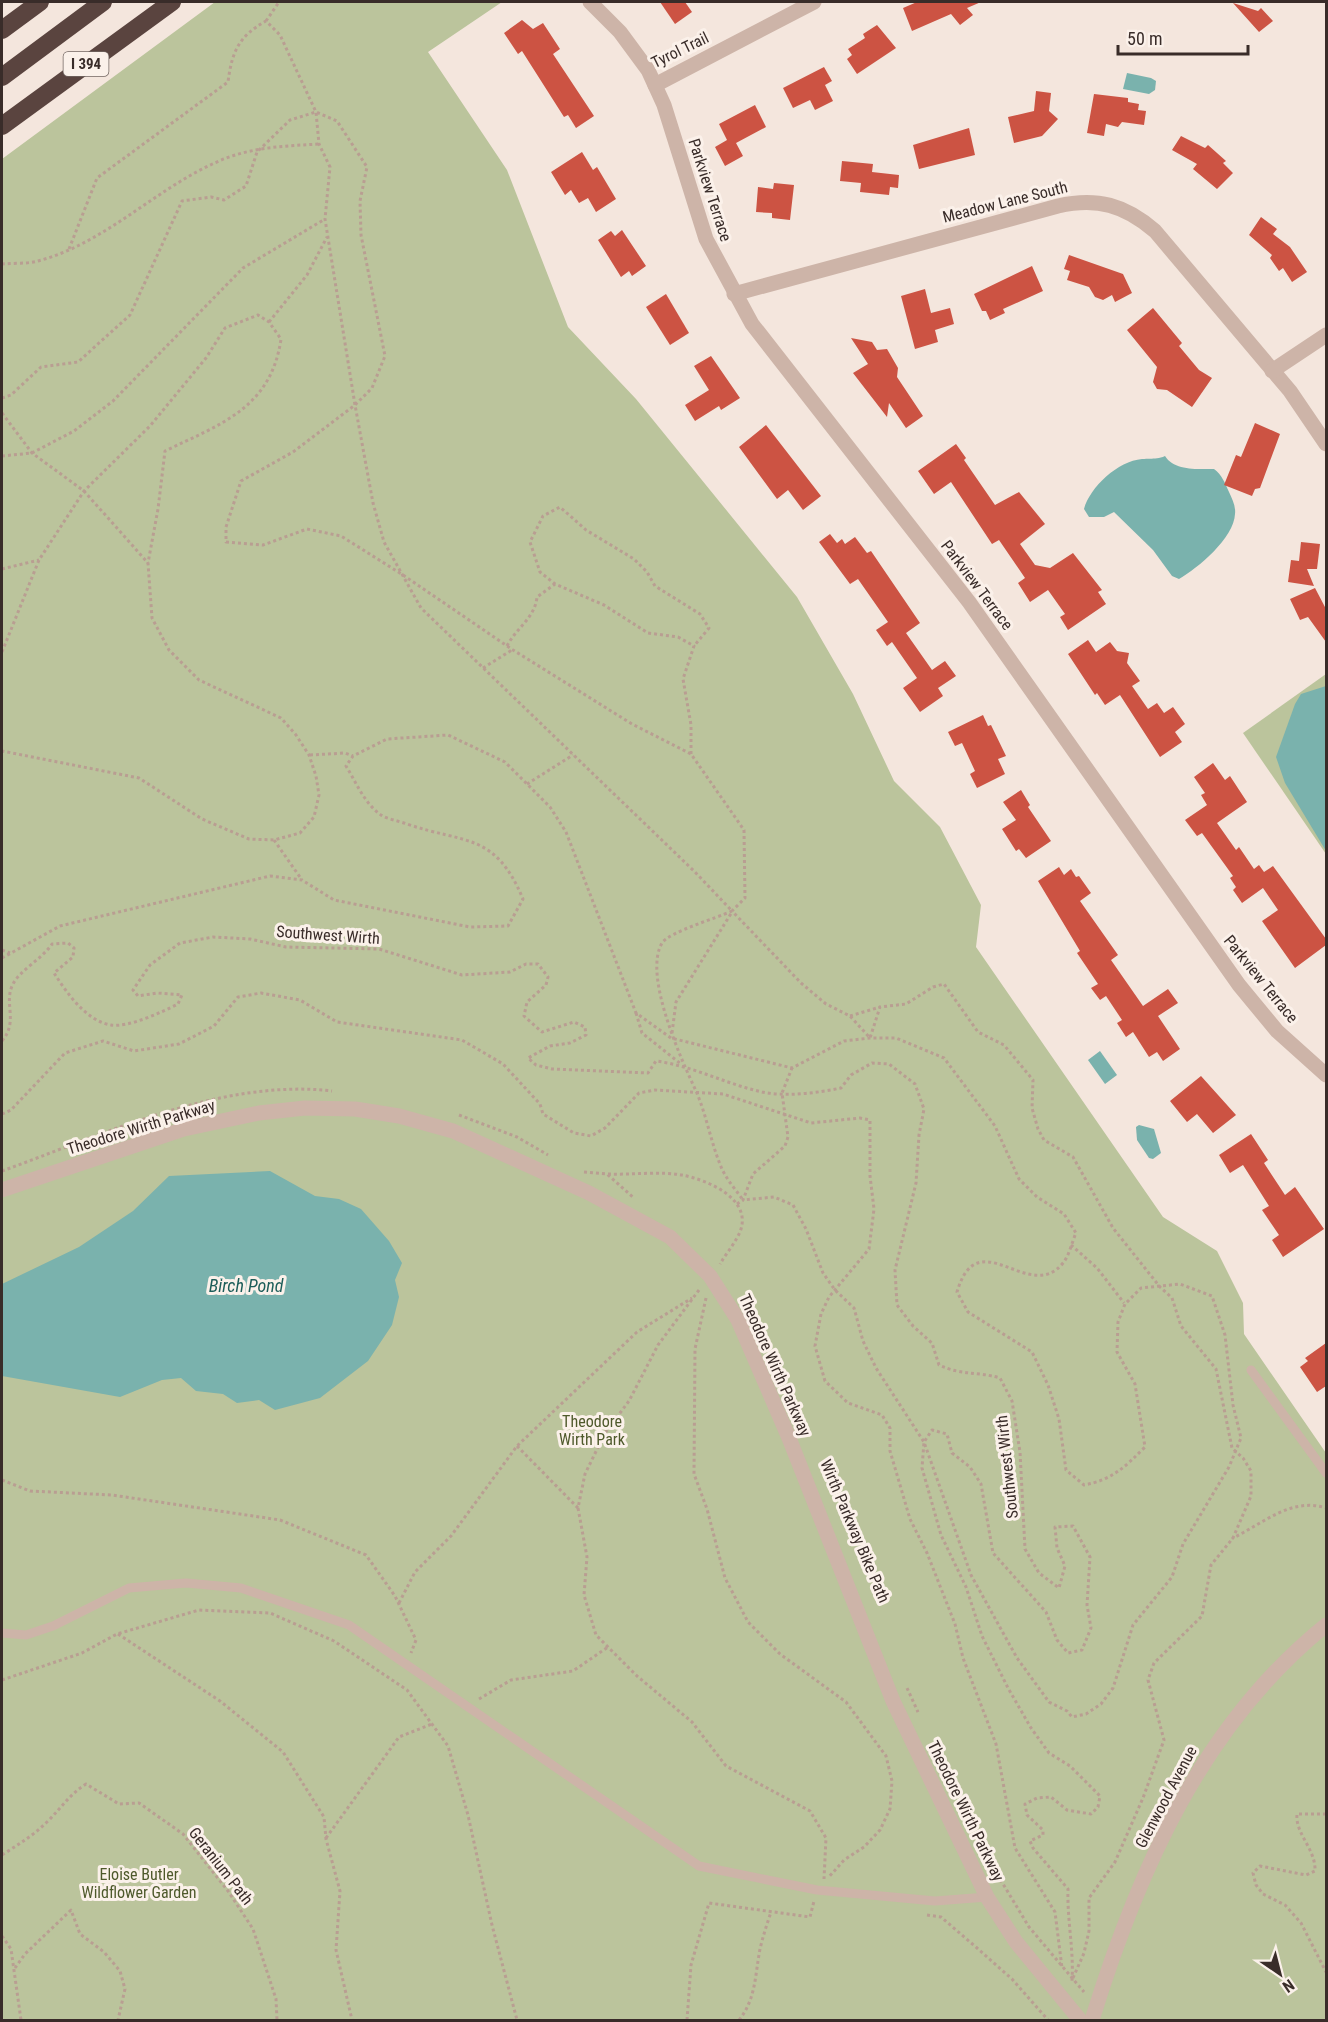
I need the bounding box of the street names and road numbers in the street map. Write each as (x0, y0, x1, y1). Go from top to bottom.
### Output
street label: Tyrol Trail (648, 28, 712, 72)
road number: I 394 (64, 52, 109, 76)
street label: Parkview Terrace (684, 136, 736, 244)
street label: Meadow Lane South (941, 177, 1069, 227)
street label: Parkview Terrace (937, 536, 1017, 634)
street label: Southwest Wirth (276, 922, 380, 948)
street label: Parkview Terrace (1220, 931, 1302, 1027)
street label: Theodore Wirth Parkway (65, 1095, 218, 1159)
street label: Theodore Wirth Parkway (735, 1291, 815, 1439)
street label: Southwest Wirth (992, 1414, 1022, 1520)
street label: Wirth Parkway Bike Path (816, 1457, 894, 1605)
street label: Theodore Wirth Parkway (924, 1738, 1008, 1885)
street label: Glenwood Avenue (1131, 1743, 1201, 1851)
street label: Geranium Path (185, 1824, 257, 1908)

